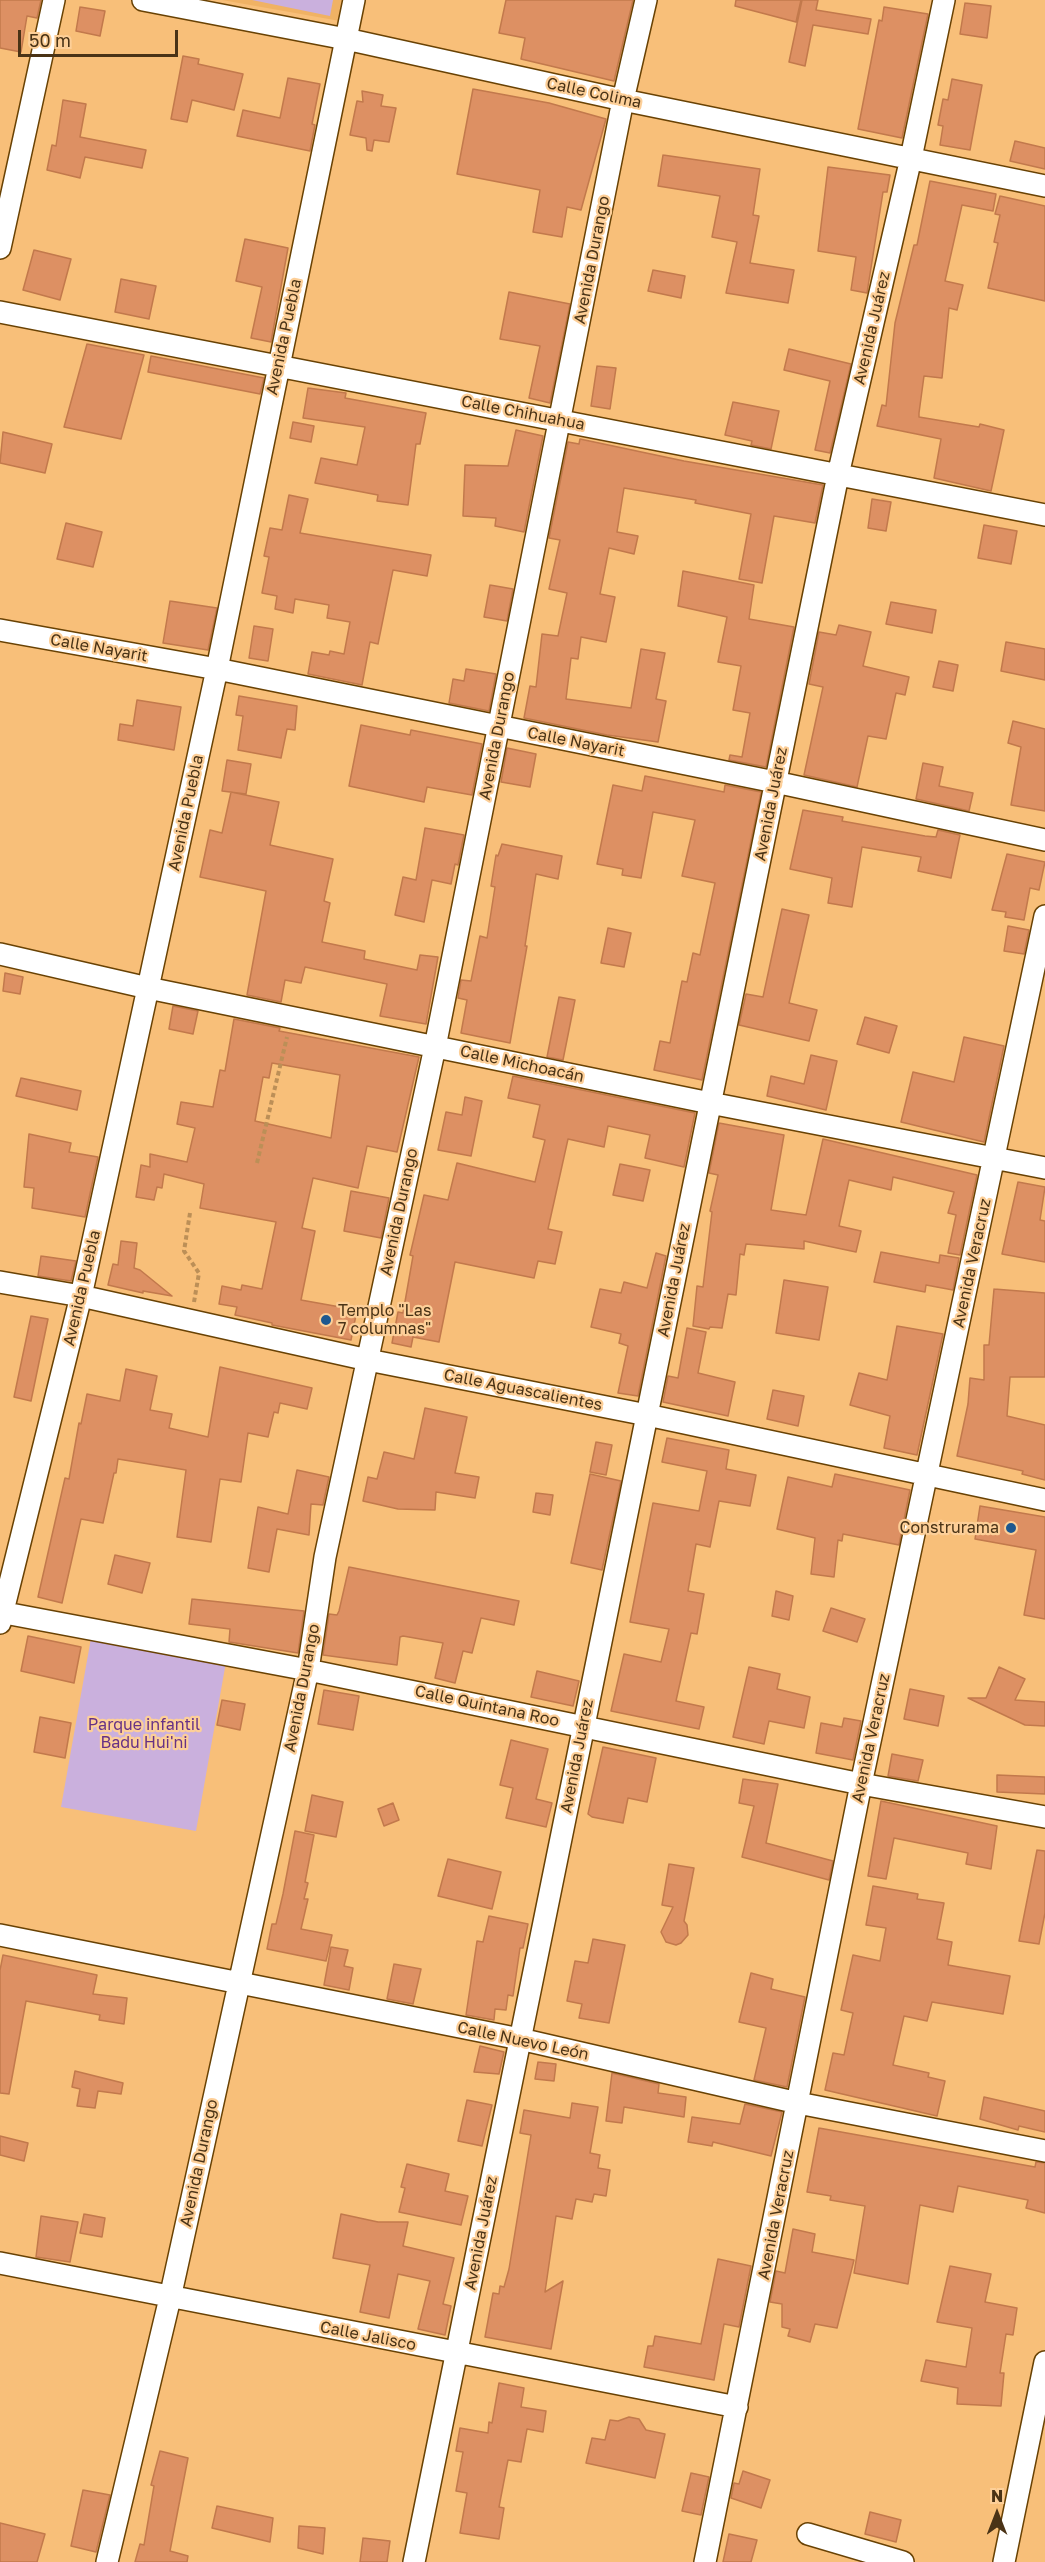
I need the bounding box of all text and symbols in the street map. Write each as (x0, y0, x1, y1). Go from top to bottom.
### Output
scale bar (21, 18, 182, 56)
text: 50 m (29, 29, 71, 51)
street label: Calle Colima (545, 74, 643, 112)
street label: Avenida Durango (570, 194, 614, 326)
street label: Avenida Juárez (850, 269, 894, 387)
street label: Avenida Puebla (262, 277, 306, 397)
street label: Calle Chihuahua (460, 392, 586, 434)
street label: Calle Nayarit (49, 630, 149, 666)
street label: Avenida Durango (475, 670, 519, 802)
street label: Calle Nayarit (526, 723, 626, 761)
street label: Avenida Juárez (751, 745, 791, 863)
street label: Avenida Puebla (164, 753, 208, 873)
street label: Calle Michoacán (458, 1041, 586, 1087)
street label: Avenida Durango (376, 1146, 422, 1278)
street label: Avenida Veracruz (949, 1197, 995, 1329)
street label: Avenida Juárez (654, 1221, 694, 1339)
street label: Avenida Puebla (59, 1228, 105, 1348)
place label: Templo "Las 7 columnas" (338, 1301, 431, 1339)
marker: Templo "Las 7 columnas" (319, 1313, 333, 1327)
street label: Calle Aguascalientes (442, 1365, 604, 1415)
place label: Construrama (900, 1518, 999, 1538)
marker: Construrama (1004, 1521, 1018, 1535)
street label: Avenida Durango (280, 1622, 324, 1754)
street label: Avenida Veracruz (848, 1672, 894, 1804)
street label: Calle Quintana Roo (413, 1681, 561, 1731)
street label: Avenida Juárez (557, 1697, 597, 1815)
park label: Parque infantil Badu Hui'ni (88, 1715, 200, 1753)
street label: Calle Nuevo León (455, 2018, 591, 2064)
street label: Avenida Durango (176, 2097, 222, 2229)
street label: Avenida Veracruz (754, 2149, 798, 2281)
street label: Avenida Juárez (461, 2174, 501, 2292)
street label: Calle Jalisco (318, 2317, 418, 2355)
north arrow (967, 2484, 1027, 2544)
text: N (991, 2486, 1003, 2506)

